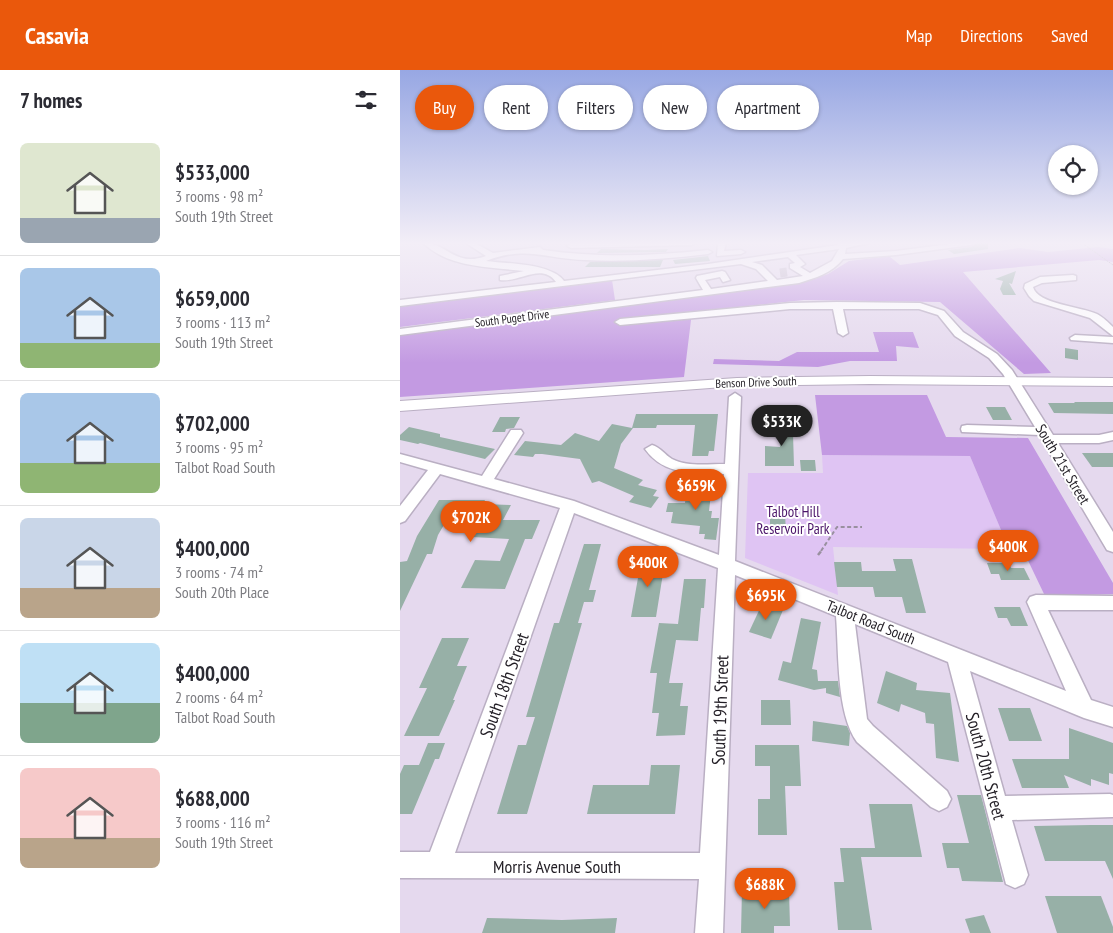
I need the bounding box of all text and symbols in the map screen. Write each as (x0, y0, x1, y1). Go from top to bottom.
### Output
text: Casavia (25, 20, 89, 51)
text: Map (906, 24, 932, 47)
text: Directions (960, 24, 1023, 47)
text: Saved (1051, 24, 1088, 47)
chip: Buy (415, 85, 474, 130)
chip: Rent (484, 85, 548, 130)
chip: Filters (558, 85, 633, 130)
chip: New (643, 85, 707, 130)
chip: Apartment (717, 85, 819, 130)
icon: filters (352, 86, 380, 114)
text: 7 homes (20, 87, 82, 114)
map controls (1048, 145, 1098, 195)
button: locate (1048, 145, 1098, 195)
text: $533,000 (175, 159, 250, 186)
icon: home (60, 163, 120, 223)
text: 3 rooms · 98 m² (175, 186, 263, 206)
text: South 19th Street (175, 206, 273, 226)
text: $659,000 (175, 285, 250, 312)
icon: home (60, 288, 120, 348)
street label: South Puget Drive (474, 306, 550, 330)
text: 3 rooms · 113 m² (175, 312, 271, 332)
text: South 19th Street (175, 332, 273, 352)
street label: Benson Drive South (715, 373, 797, 391)
pin: $533K (747, 404, 817, 447)
text: $702,000 (175, 410, 250, 437)
text: $533K (763, 411, 801, 431)
icon: home (60, 413, 120, 473)
street label: South 21st Street (1032, 420, 1094, 508)
text: 3 rooms · 95 m² (175, 437, 263, 457)
text: Talbot Road South (175, 457, 275, 477)
pin: $659K (661, 468, 731, 511)
text: $659K (677, 475, 715, 495)
pin: $702K (436, 500, 506, 543)
park label: Talbot Hill Reservoir Park (756, 502, 830, 538)
text: $702K (452, 507, 490, 527)
pin: $400K (973, 530, 1043, 572)
text: $400,000 (175, 535, 250, 562)
text: $400K (989, 536, 1027, 556)
icon: home (60, 538, 120, 598)
pin: $400K (613, 546, 683, 588)
text: $400K (629, 552, 667, 572)
text: 3 rooms · 74 m² (175, 562, 263, 582)
pin: $695K (731, 578, 801, 621)
text: South 20th Place (175, 582, 269, 602)
text: $695K (747, 585, 785, 605)
street label: Talbot Road South (824, 596, 918, 648)
street label: South 18th Street (474, 629, 534, 741)
street label: South 19th Street (707, 655, 733, 765)
text: $400,000 (175, 660, 250, 687)
icon: home (60, 663, 120, 723)
text: 2 rooms · 64 m² (175, 687, 263, 707)
text: Talbot Road South (175, 707, 275, 727)
street label: South 20th Street (961, 710, 1011, 822)
text: $688,000 (175, 785, 250, 812)
icon: home (60, 788, 120, 848)
text: 3 rooms · 116 m² (175, 812, 271, 832)
text: South 19th Street (175, 832, 273, 852)
street label: Morris Avenue South (493, 855, 621, 878)
pin: $688K (730, 868, 800, 910)
text: $688K (746, 874, 784, 894)

